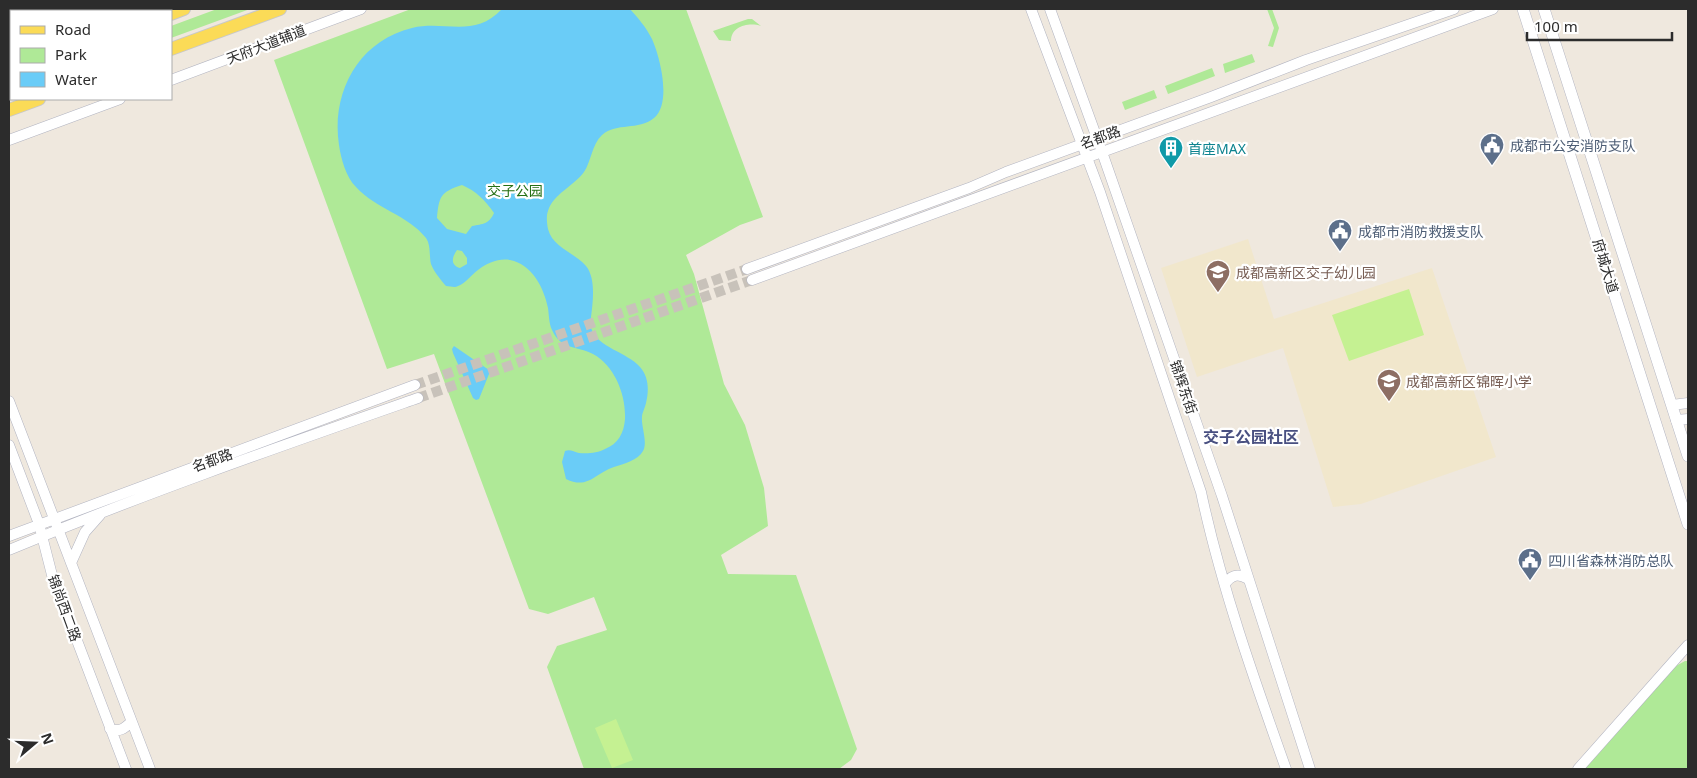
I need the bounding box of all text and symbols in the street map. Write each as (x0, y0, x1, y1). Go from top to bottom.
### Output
legend (10, 10, 172, 100)
scale bar (1527, 10, 1672, 42)
text: 100 m (1534, 16, 1578, 36)
text: Road (55, 19, 91, 39)
street label: 天府大道辅道 (223, 20, 309, 68)
text: Park (55, 44, 87, 64)
text: Water (55, 69, 97, 89)
street label: 名都路 (1077, 121, 1123, 153)
public building icon: 成都市公安消防支队 (1479, 132, 1505, 166)
building icon: 首座MAX (1158, 135, 1184, 169)
place label: 成都市公安消防支队 (1510, 136, 1636, 155)
place label: 首座MAX (1188, 139, 1247, 158)
park label: 交子公园 (487, 181, 543, 200)
public building icon: 成都市消防救援支队 (1327, 218, 1353, 252)
place label: 成都市消防救援支队 (1358, 222, 1484, 241)
street label: 府城大道 (1589, 236, 1623, 296)
school or university icon: 成都高新区交子幼儿园 (1205, 259, 1231, 293)
place label: 成都高新区交子幼儿园 (1236, 263, 1376, 282)
street label: 锦辉东街 (1166, 357, 1202, 417)
school or university icon: 成都高新区锦晖小学 (1376, 368, 1402, 402)
place label: 成都高新区锦晖小学 (1406, 372, 1532, 391)
district label: 交子公园社区 (1203, 426, 1299, 448)
street label: 名都路 (189, 444, 235, 476)
public building icon: 四川省森林消防总队 (1517, 547, 1543, 581)
place label: 四川省森林消防总队 (1548, 551, 1674, 570)
street label: 锦尚西二路 (44, 572, 86, 644)
north arrow (10, 718, 60, 768)
text: N (37, 730, 59, 747)

